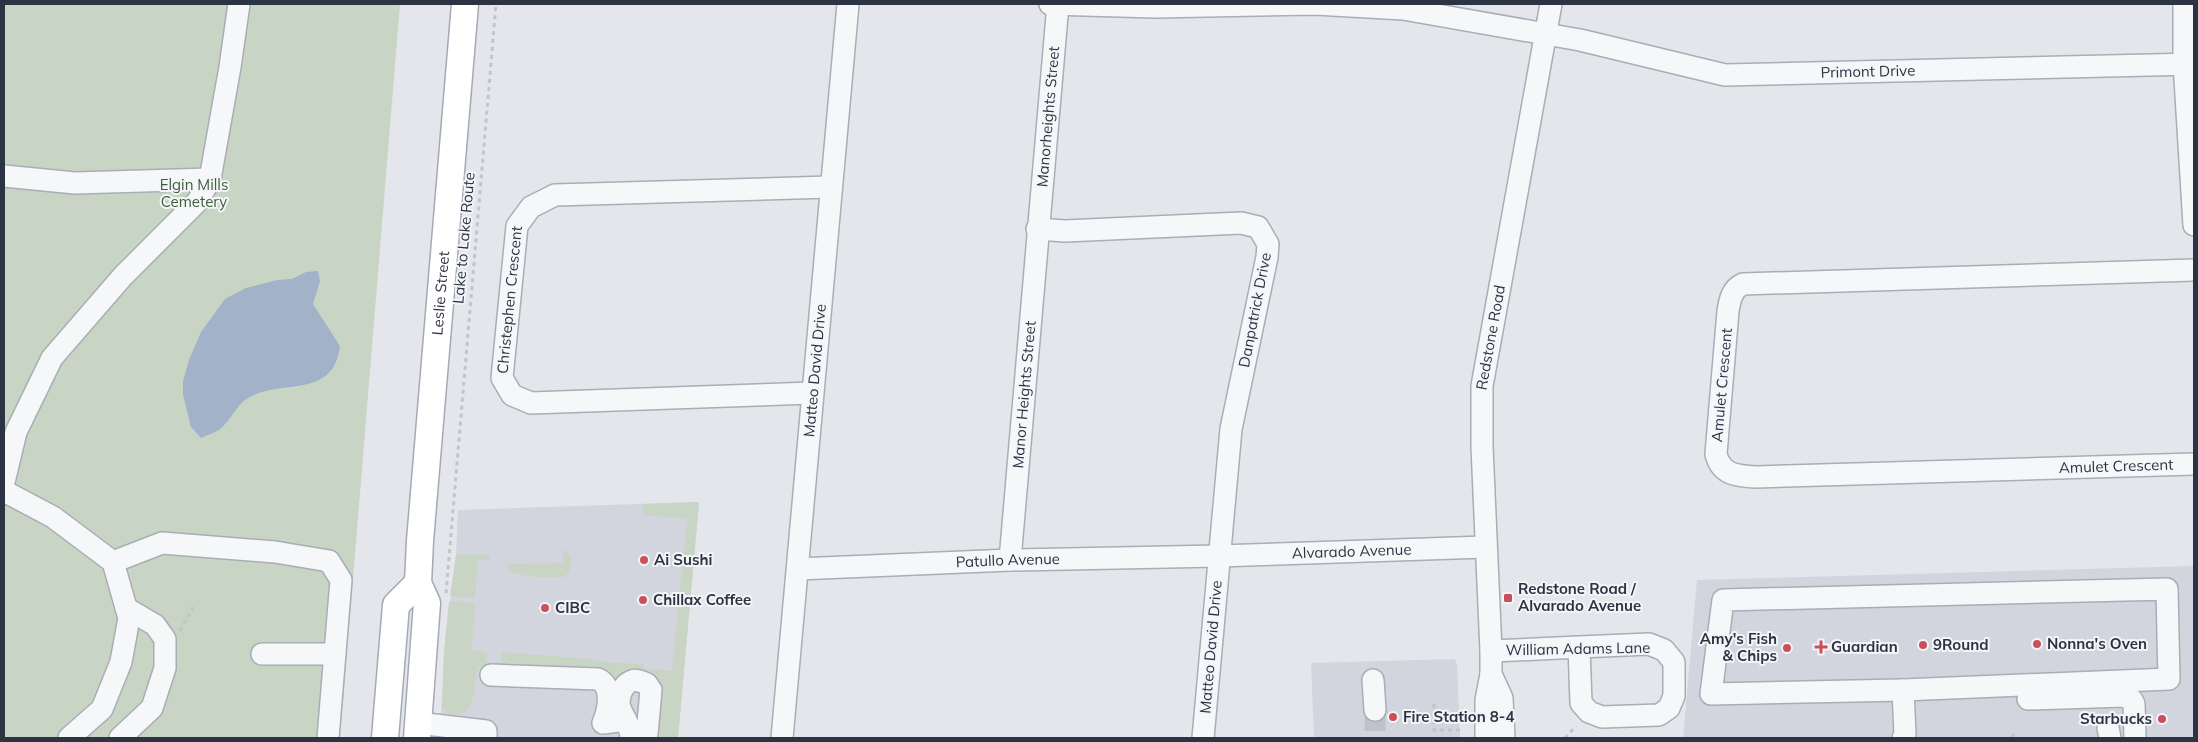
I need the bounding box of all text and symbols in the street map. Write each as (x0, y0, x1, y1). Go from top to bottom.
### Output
street label: Manorheights Street (1032, 45, 1063, 188)
street label: Primont Drive (1820, 61, 1915, 82)
street label: Lake to Lake Route (448, 171, 479, 305)
park label: Elgin Mills Cemetery (160, 175, 228, 211)
street label: Christephen Crescent (492, 225, 526, 375)
street label: Leslie Street (427, 250, 453, 336)
street label: Danpatrick Drive (1234, 251, 1275, 369)
street label: Redstone Road (1471, 283, 1509, 391)
street label: Matteo David Drive (799, 303, 830, 438)
street label: Manor Heights Street (1008, 320, 1040, 469)
street label: Amulet Crescent (1707, 327, 1736, 443)
street label: Amulet Crescent (2059, 455, 2174, 477)
street label: Alvarado Avenue (1292, 539, 1412, 563)
street label: Patullo Avenue (955, 549, 1060, 571)
place label: Ai Sushi (654, 550, 712, 569)
marker: Ai Sushi (638, 554, 650, 566)
place label: Redstone Road / Alvarado Avenue (1518, 579, 1641, 615)
street label: Matteo David Drive (1195, 580, 1226, 714)
place label: Chillax Coffee (653, 590, 751, 609)
marker: Redstone Road / Alvarado Avenue (1502, 592, 1514, 604)
marker: Chillax Coffee (637, 594, 649, 606)
place label: CIBC (555, 598, 590, 617)
marker: CIBC (539, 602, 551, 614)
place label: Amy's Fish & Chips (1700, 629, 1777, 665)
place label: Nonna's Oven (2047, 634, 2147, 653)
place label: 9Round (1933, 635, 1989, 654)
place label: Guardian (1831, 637, 1898, 656)
street label: William Adams Lane (1506, 638, 1650, 659)
marker: Nonna's Oven (2031, 638, 2043, 650)
marker: 9Round (1917, 639, 1929, 651)
marker: Guardian (1815, 641, 1827, 653)
marker: Amy's Fish & Chips (1781, 642, 1793, 654)
place label: Fire Station 8-4 (1403, 707, 1514, 726)
place label: Starbucks (2080, 709, 2152, 728)
marker: Fire Station 8-4 (1387, 711, 1399, 723)
marker: Starbucks (2156, 713, 2168, 725)

